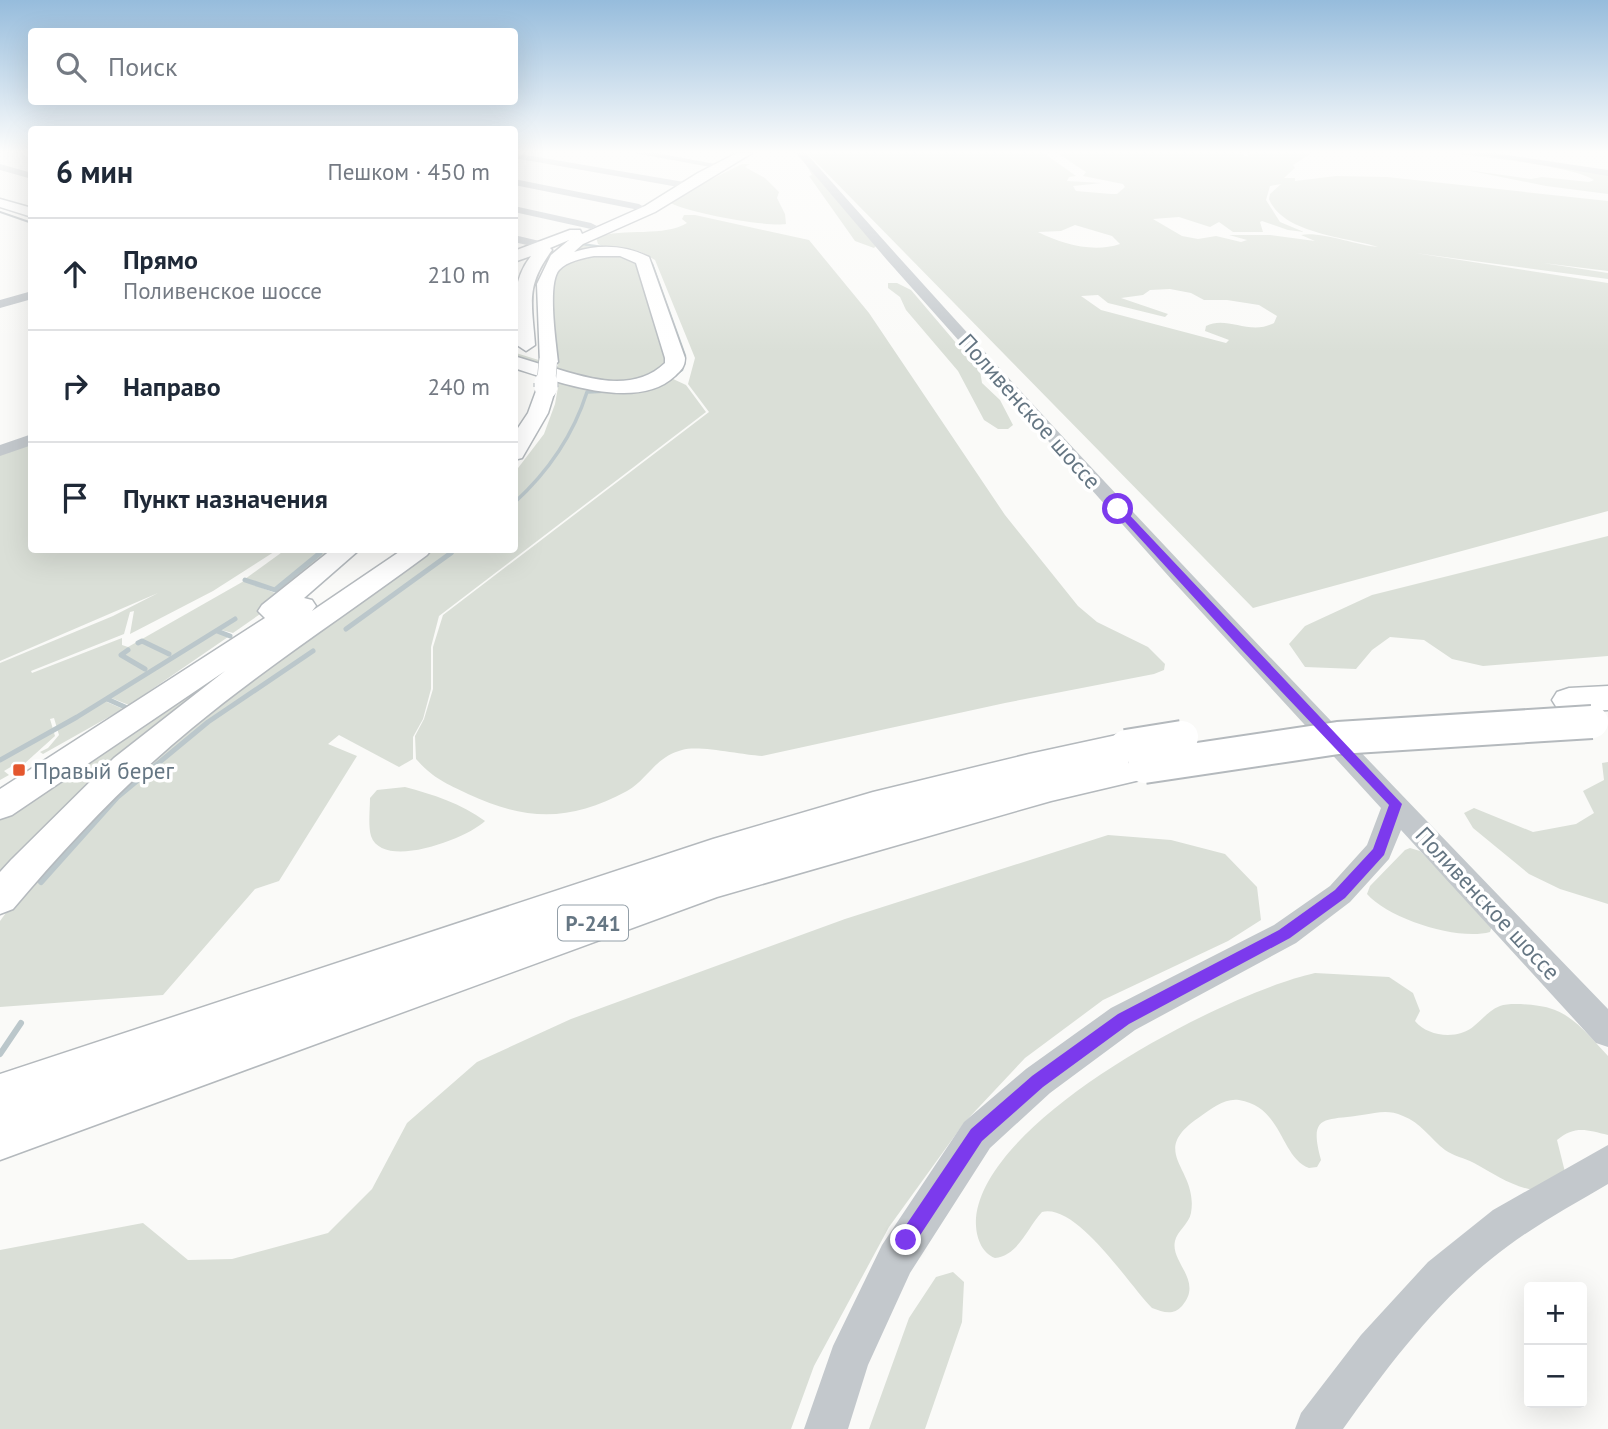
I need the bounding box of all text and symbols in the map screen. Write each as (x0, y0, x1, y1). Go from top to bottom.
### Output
search box (28, 28, 518, 105)
icon: search (52, 48, 90, 86)
text: Поиск (108, 50, 177, 83)
text: 6 мин (56, 152, 133, 191)
text: Пешком · 450 m (327, 157, 490, 186)
text: Прямо (123, 243, 198, 276)
icon: ahead (56, 255, 94, 293)
text: 210 m (428, 260, 490, 289)
text: Поливенское шоссе (123, 276, 322, 305)
street label: Поливенское шоссе (953, 327, 1107, 495)
icon: right (56, 367, 94, 405)
text: Направо (123, 370, 221, 403)
text: 240 m (428, 372, 490, 401)
icon: arrive (56, 479, 94, 517)
text: Пункт назначения (123, 482, 328, 515)
route start (1102, 493, 1133, 524)
place label: Правый берег (33, 756, 175, 785)
marker: Правый берег (11, 762, 27, 778)
street label: Поливенское шоссе (1410, 820, 1566, 986)
road number: Р-241 (558, 906, 628, 940)
route end (890, 1224, 921, 1255)
map controls (1524, 1282, 1587, 1408)
button: + (1524, 1282, 1587, 1345)
button: − (1524, 1345, 1587, 1408)

